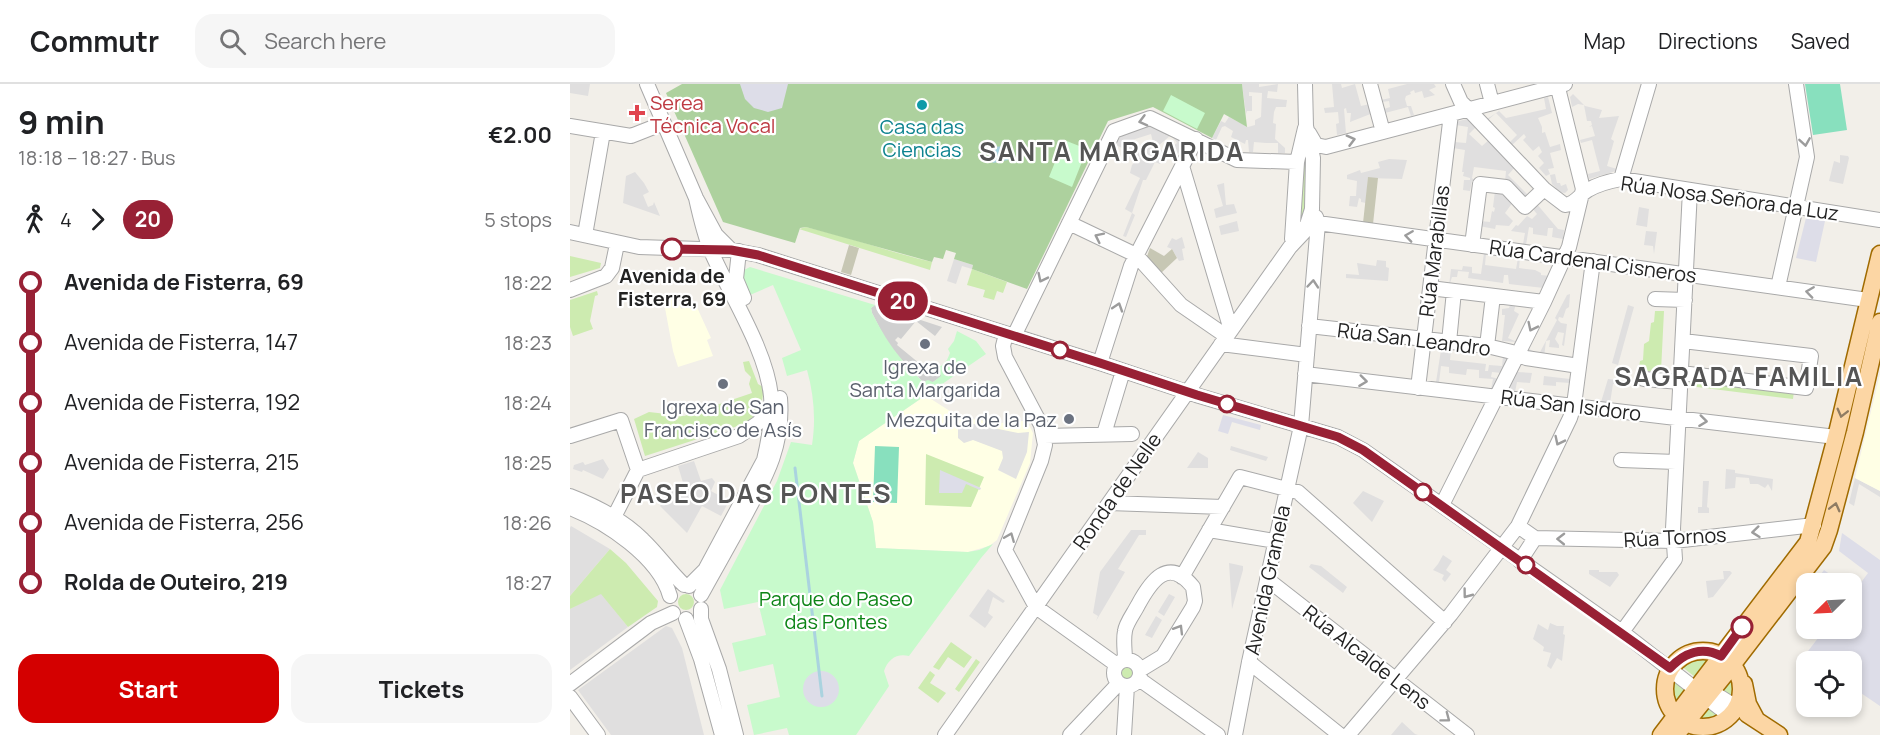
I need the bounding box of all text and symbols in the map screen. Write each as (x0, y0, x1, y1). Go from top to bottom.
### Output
search box (195, 14, 615, 68)
text: Commutr (30, 22, 159, 60)
icon: search (216, 25, 249, 58)
text: Search here (264, 26, 386, 56)
text: Map (1584, 27, 1625, 55)
text: Directions (1658, 27, 1758, 55)
text: Saved (1791, 27, 1850, 55)
place label: Serea Técnica Vocal (650, 89, 775, 139)
marker: Casa das Ciencias (915, 98, 929, 112)
text: 9 min (18, 99, 105, 144)
marker: Serea Técnica Vocal (628, 104, 646, 122)
place label: Casa das Ciencias (880, 113, 964, 163)
one-way arrow (1138, 114, 1148, 127)
text: €2.00 (488, 120, 552, 150)
district label: SANTA MARGARIDA (979, 133, 1245, 169)
one-way arrow (1346, 135, 1356, 148)
one-way arrow (1798, 136, 1811, 146)
text: 18:18 – 18:27 · Bus (18, 144, 176, 171)
street label: Rúa Nosa Señora da Luz (1619, 169, 1841, 227)
street label: Rúa Marabillas (1413, 183, 1455, 319)
icon: walk (18, 203, 51, 236)
icon: forward (81, 203, 114, 236)
text: 20 (135, 205, 161, 233)
text: 4 (60, 206, 72, 233)
text: 5 stops (484, 206, 552, 233)
one-way arrow (1405, 230, 1414, 243)
one-way arrow (1094, 233, 1105, 245)
street label: Rúa Cardenal Cisneros (1488, 233, 1698, 289)
marker: Avenida de Fisterra, 69 (661, 238, 683, 260)
place label: Avenida de Fisterra, 69 (618, 262, 726, 312)
text: Avenida de Fisterra, 69 (64, 267, 304, 297)
text: 18:22 (504, 269, 552, 296)
one-way arrow (1037, 272, 1049, 283)
one-way arrow (1306, 279, 1319, 288)
line badge: 20 (876, 282, 930, 320)
one-way arrow (1806, 286, 1815, 298)
text: 20 (890, 287, 916, 315)
one-way arrow (1111, 302, 1123, 313)
street label: Rúa San Leandro (1336, 316, 1492, 362)
one-way arrow (1528, 321, 1539, 332)
text: Avenida de Fisterra, 147 (64, 327, 298, 357)
text: 18:23 (504, 329, 552, 356)
marker: Igrexa de Santa Margarida (918, 337, 932, 351)
unlabelled marker (1051, 341, 1069, 359)
place label: Igrexa de Santa Margarida (850, 353, 1000, 403)
district label: SAGRADA FAMILIA (1614, 358, 1864, 394)
one-way arrow (1358, 374, 1368, 387)
marker: Igrexa de San Francisco de Asís (716, 377, 730, 391)
street label: Rúa San Isidoro (1499, 383, 1643, 427)
text: Avenida de Fisterra, 192 (64, 387, 300, 417)
text: 18:24 (504, 389, 552, 416)
place label: Igrexa de San Francisco de Asís (644, 393, 802, 443)
unlabelled marker (1218, 395, 1236, 413)
place label: Mezquita de la Paz (886, 406, 1057, 433)
one-way arrow (1836, 408, 1849, 418)
marker: Mezquita de la Paz (1062, 412, 1076, 426)
one-way arrow (1698, 414, 1707, 426)
street label: Ronda de Nelle (1067, 427, 1167, 555)
one-way arrow (1554, 435, 1566, 446)
text: Avenida de Fisterra, 215 (64, 447, 299, 477)
text: 18:25 (504, 449, 552, 476)
district label: PASEO DAS PONTES (620, 475, 892, 511)
unlabelled marker (1414, 483, 1432, 501)
street label: Avenida Gramela (1238, 502, 1296, 658)
one-way arrow (1828, 502, 1841, 512)
text: Avenida de Fisterra, 256 (64, 507, 304, 537)
text: 18:26 (503, 509, 552, 536)
street label: Rúa Tornos (1623, 521, 1727, 553)
one-way arrow (1751, 525, 1760, 538)
one-way arrow (1003, 532, 1015, 543)
one-way arrow (1557, 533, 1566, 545)
unlabelled marker (1517, 556, 1535, 574)
text: Rolda de Outeiro, 219 (64, 567, 288, 597)
text: 18:27 (505, 569, 552, 596)
north arrow (1796, 573, 1862, 639)
map controls (1796, 573, 1862, 717)
park label: Parque do Paseo das Pontes (759, 585, 913, 635)
one-way arrow (1463, 587, 1474, 598)
street label: Rúa Alcalde Lens (1298, 599, 1436, 715)
unlabelled marker (1731, 616, 1753, 638)
one-way arrow (1172, 625, 1184, 635)
button: locate (1796, 651, 1862, 717)
button: Start (18, 654, 279, 723)
button: Tickets (291, 654, 552, 723)
one-way arrow (1439, 711, 1450, 722)

